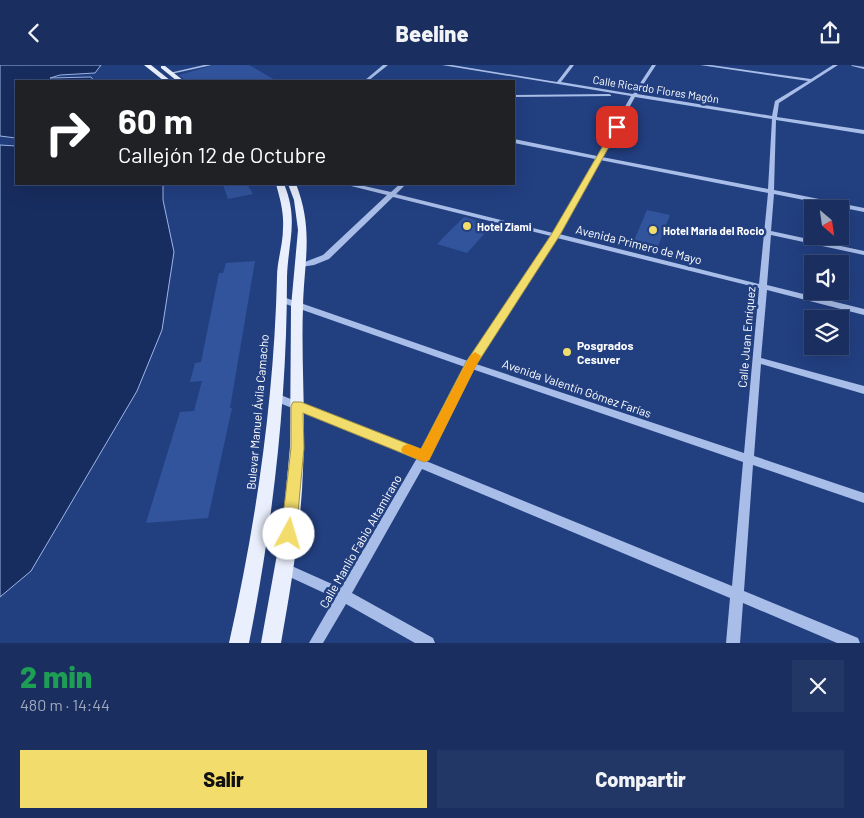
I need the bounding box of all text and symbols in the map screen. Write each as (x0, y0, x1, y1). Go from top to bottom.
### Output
icon: back (20, 19, 48, 47)
icon: share (816, 19, 844, 47)
text: Beeline (395, 20, 469, 46)
street label: Calle Ricardo Flores Magón (592, 73, 720, 105)
text: 60 m (118, 99, 193, 141)
icon: right (35, 100, 100, 165)
pin (596, 106, 638, 148)
icon: arrive (603, 113, 631, 141)
text: Callejón 12 de Octubre (118, 141, 326, 167)
north arrow (804, 200, 849, 245)
map controls (804, 200, 849, 355)
marker: Hotel Ziami (461, 220, 473, 232)
place label: Hotel Ziami (477, 220, 532, 233)
street label: Avenida Primero de Mayo (575, 222, 703, 266)
marker: Hotel Maria del Rocio (647, 224, 659, 236)
place label: Hotel Maria del Rocio (663, 224, 764, 237)
button: sound (804, 255, 849, 300)
street label: Calle Juan Enríquez (735, 286, 757, 388)
button: layers (804, 310, 849, 355)
street label: Bulevar Manuel Ávila Camacho (243, 334, 271, 490)
place label: Posgrados Cesuver (577, 338, 634, 366)
marker: Posgrados Cesuver (561, 346, 573, 358)
street label: Avenida Valentín Gómez Farías (501, 356, 654, 420)
street label: Calle Manlio Fabio Altamirano (316, 472, 404, 610)
position arrow (262, 507, 314, 559)
text: 2 min (20, 658, 92, 694)
button: close (792, 660, 844, 712)
text: 480 m · 14:44 (20, 695, 110, 714)
button: Salir (20, 750, 427, 808)
button: Compartir (437, 750, 844, 808)

